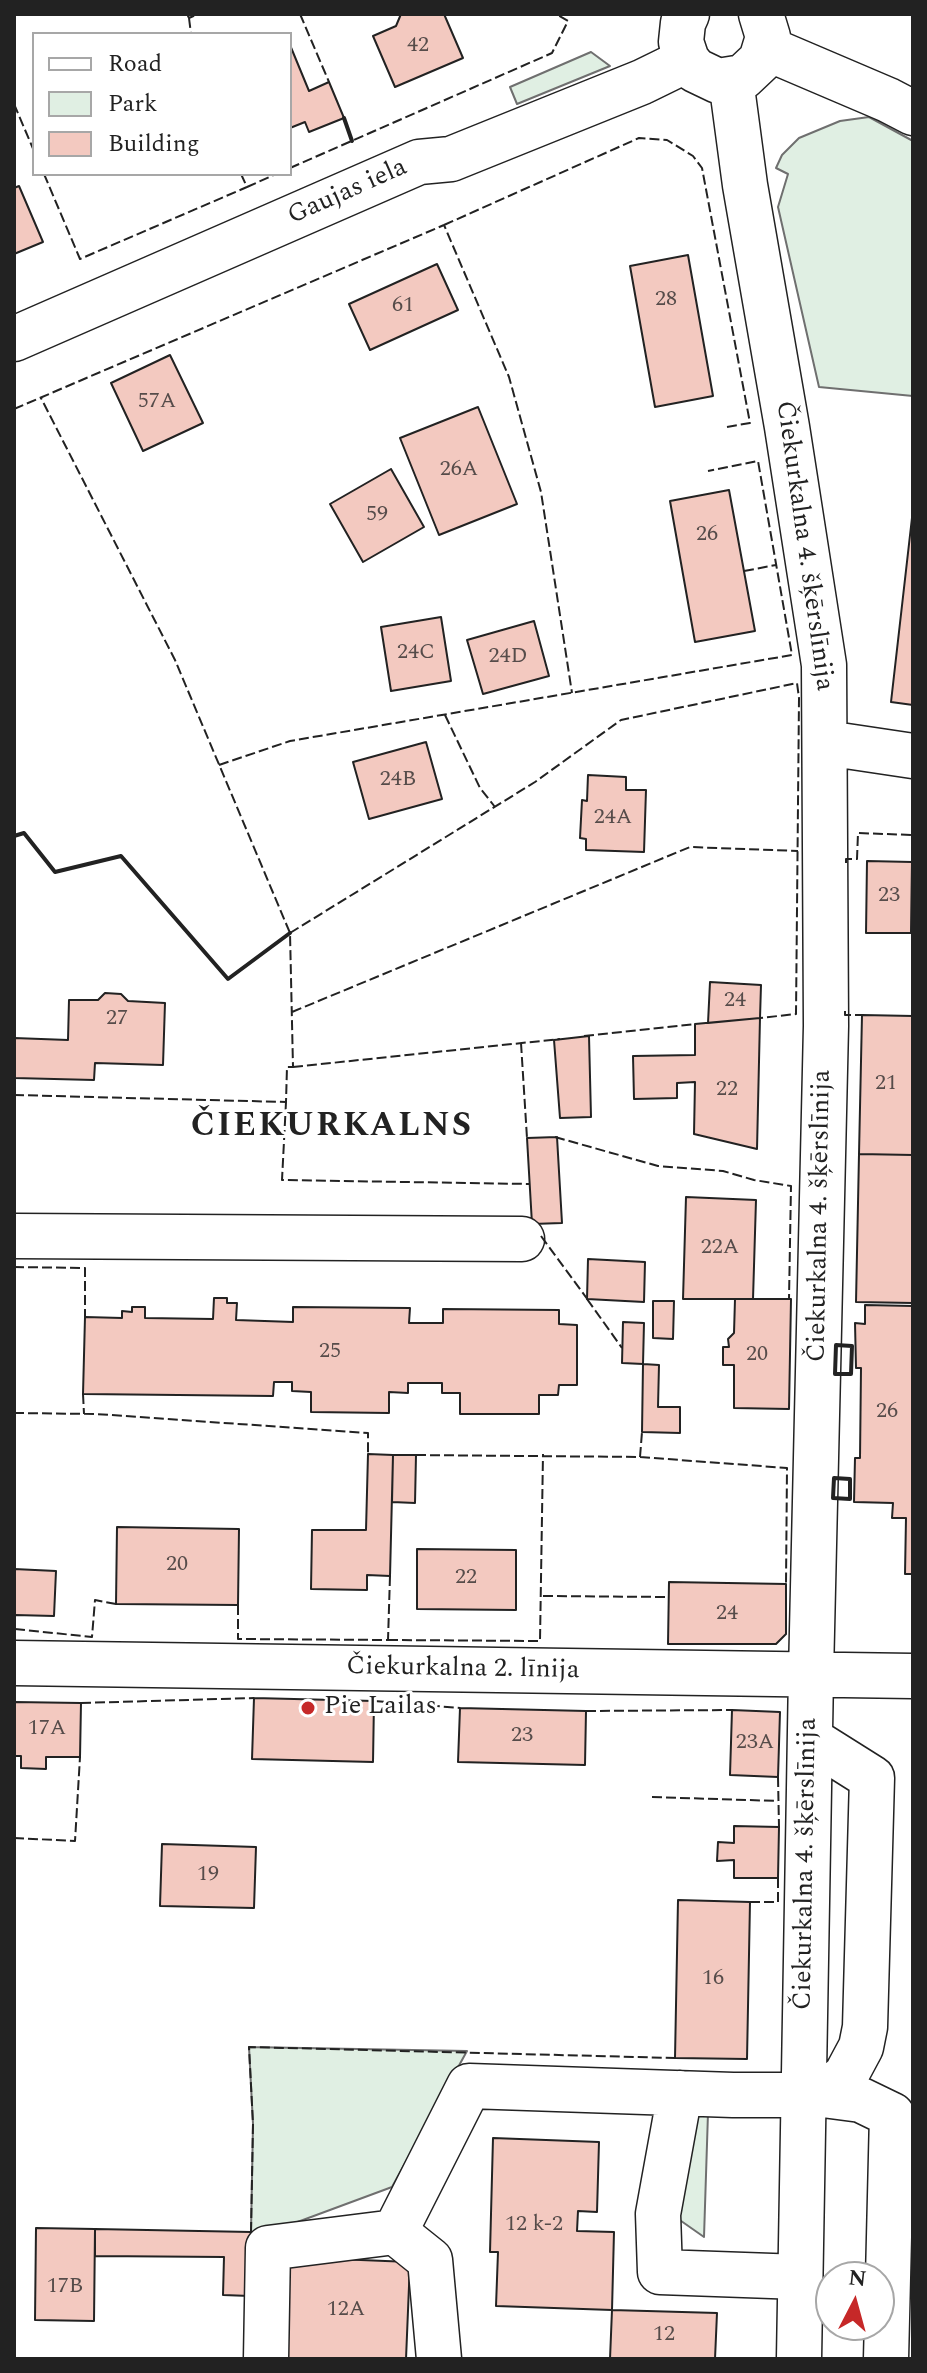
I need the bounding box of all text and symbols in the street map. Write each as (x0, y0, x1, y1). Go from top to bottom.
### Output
legend (32, 32, 292, 176)
house number: 42 (407, 34, 429, 60)
text: Road (108, 46, 162, 82)
text: Park (108, 86, 158, 122)
text: Building (108, 126, 200, 162)
street label: Gaujas iela (284, 153, 412, 233)
house number: 28 (655, 288, 677, 314)
house number: 61 (392, 294, 414, 320)
house number: 57A (138, 390, 176, 416)
street label: Čiekurkalna 4. šķērslīnija (767, 399, 839, 693)
house number: 26A (440, 458, 478, 484)
house number: 59 (366, 503, 388, 529)
house number: 26 (696, 523, 718, 549)
house number: 24C (397, 641, 435, 667)
house number: 24D (488, 645, 528, 671)
house number: 24B (380, 768, 416, 794)
house number: 24A (594, 806, 632, 832)
house number: 23 (878, 884, 900, 910)
house number: 24 (724, 989, 746, 1015)
house number: 27 (106, 1007, 128, 1033)
street label: Čiekurkalna 4. šķērslīnija (803, 1070, 839, 1362)
house number: 21 (875, 1072, 897, 1098)
house number: 22 (716, 1078, 738, 1104)
district label: ČIEKURKALNS (191, 1108, 473, 1148)
house number: 22A (701, 1236, 739, 1262)
house number: 25 (319, 1340, 341, 1366)
house number: 20 (746, 1343, 768, 1369)
house number: 26 (876, 1400, 898, 1426)
house number: 20 (166, 1553, 188, 1579)
house number: 22 (455, 1566, 477, 1592)
house number: 24 (716, 1602, 738, 1628)
street label: Čiekurkalna 2. līnija (346, 1652, 580, 1688)
place label: Pie Lailas (324, 1692, 437, 1724)
marker: Pie Lailas (299, 1699, 317, 1717)
house number: 17A (28, 1717, 66, 1743)
street label: Čiekurkalna 4. šķērslīnija (789, 1718, 825, 2010)
house number: 23 (511, 1724, 533, 1750)
house number: 23A (736, 1731, 774, 1757)
house number: 19 (197, 1863, 219, 1889)
house number: 16 (702, 1967, 724, 1993)
house number: 12 k-2 (505, 2213, 563, 2239)
north arrow (815, 2261, 895, 2341)
text: N (847, 2261, 868, 2296)
house number: 17B (47, 2275, 83, 2301)
house number: 12A (327, 2298, 365, 2324)
house number: 12 (653, 2323, 675, 2349)

